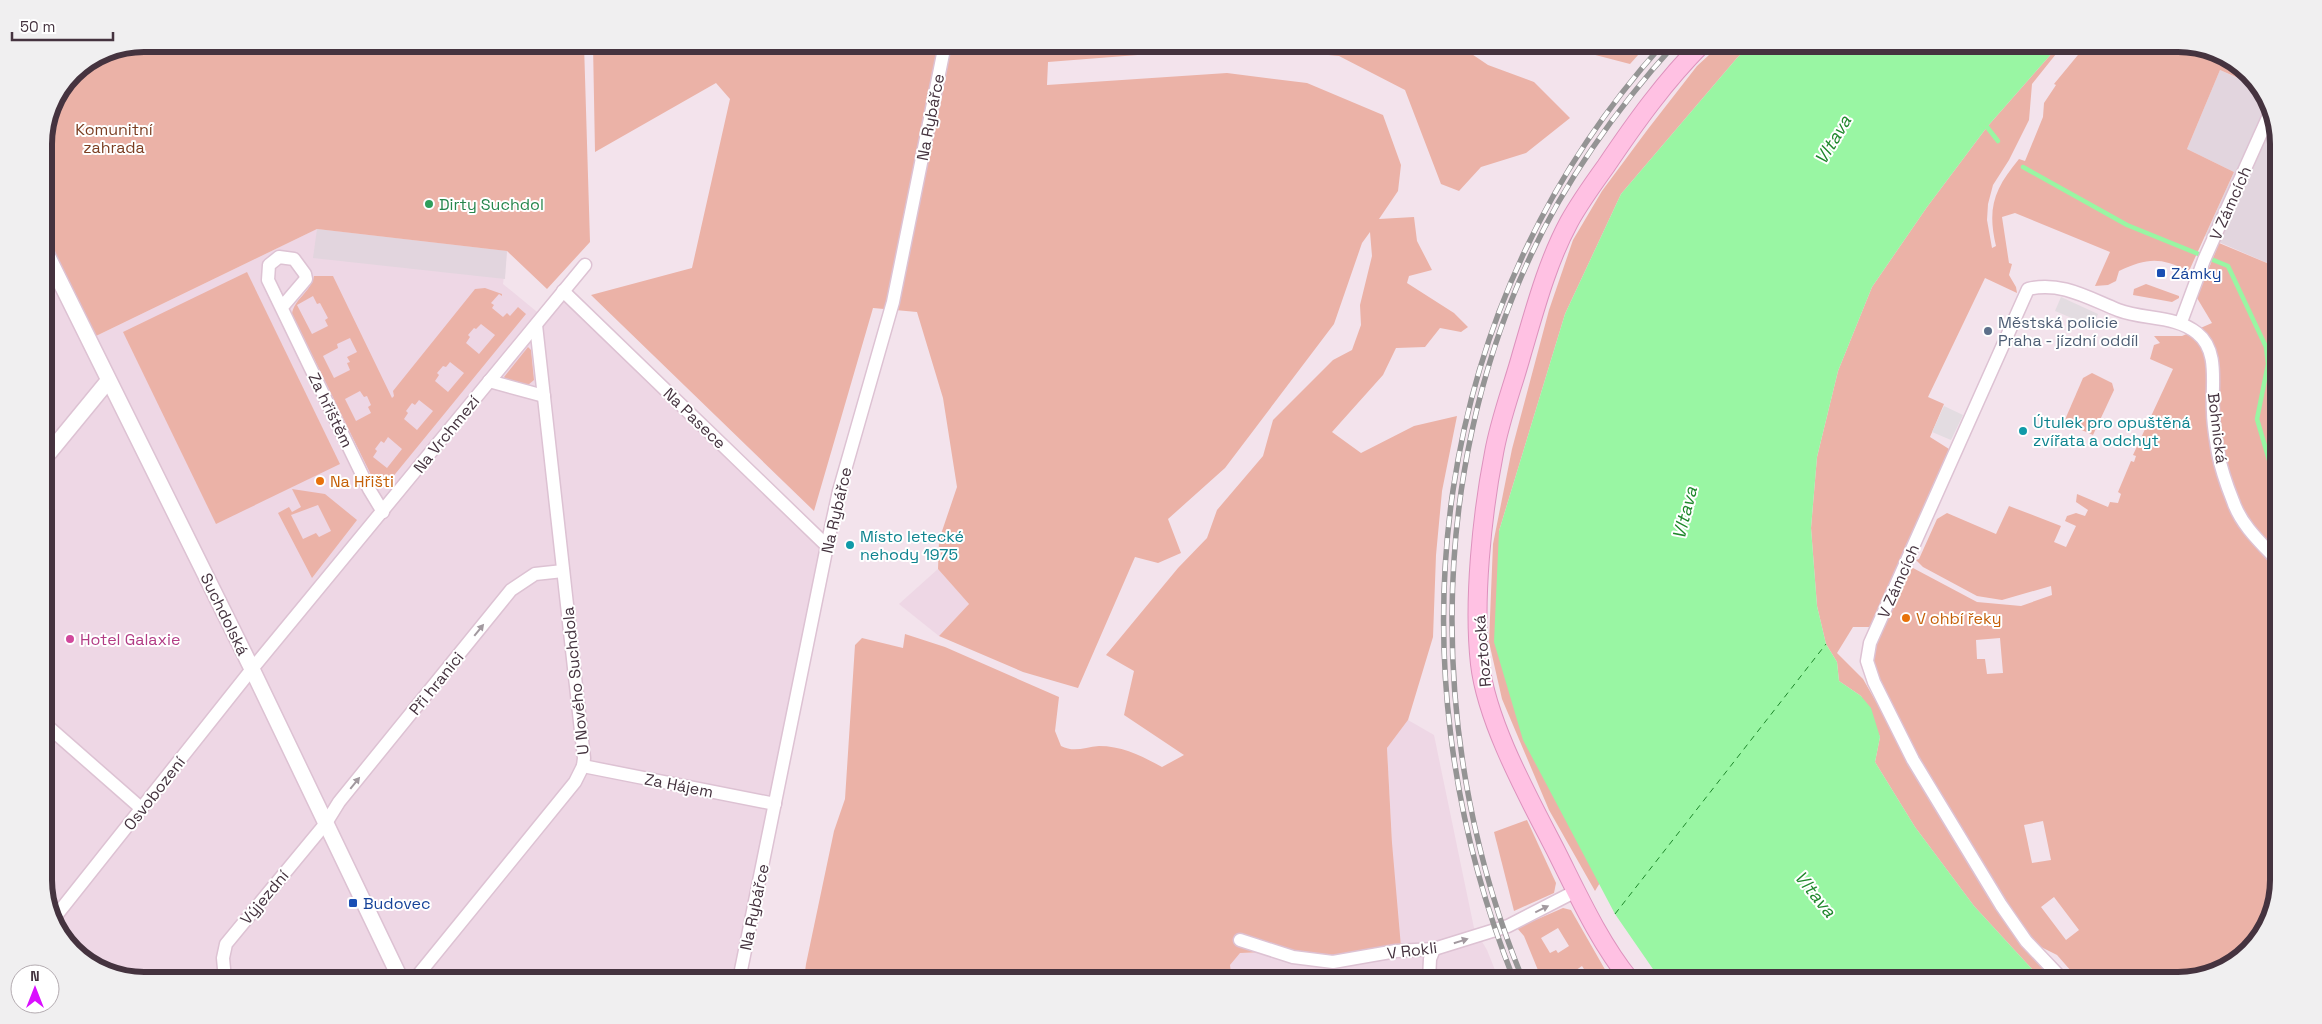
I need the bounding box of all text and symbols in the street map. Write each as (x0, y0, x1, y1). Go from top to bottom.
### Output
scale bar (12, 10, 114, 42)
text: 50 m (20, 17, 55, 36)
street label: Na Rybářce (912, 72, 949, 162)
water label: Vltava (1809, 110, 1857, 169)
park label: Komunitní zahrada (75, 119, 153, 158)
street label: V Zámcích (2205, 163, 2256, 243)
place label: Dirty Suchdol (439, 194, 544, 215)
marker: Dirty Suchdol (423, 198, 435, 210)
place label: Zámky (2171, 263, 2222, 284)
marker: Zámky (2155, 267, 2167, 279)
place label: Městská policie Praha - jízdní oddíl (1998, 312, 2139, 351)
marker: Městská policie Praha - jízdní oddíl (1982, 325, 1994, 337)
street label: Za hřištěm (303, 369, 358, 451)
street label: Na Pasece (659, 383, 731, 454)
street label: Na Vrchmezí (409, 391, 484, 477)
street label: Bohnická (2203, 391, 2232, 465)
place label: Útulek pro opuštěná zvířata a odchyt (2033, 412, 2191, 451)
marker: Útulek pro opuštěná zvířata a odchyt (2017, 425, 2029, 437)
street label: Na Rybářce (816, 465, 857, 555)
place label: Na Hřišti (330, 471, 394, 492)
marker: Na Hřišti (314, 475, 326, 487)
water label: Vltava (1667, 484, 1702, 542)
place label: Místo letecké nehody 1975 (860, 526, 964, 565)
marker: Místo letecké nehody 1975 (844, 539, 856, 551)
street label: V Zámcích (1873, 541, 1924, 621)
street label: Suchdolská (196, 570, 254, 659)
street label: U Nového Suchdola (557, 606, 594, 756)
place label: V ohbí řeky (1916, 608, 2001, 629)
marker: V ohbí řeky (1900, 612, 1912, 624)
street label: Roztocká (1469, 614, 1496, 688)
one-way arrow (474, 623, 485, 636)
place label: Hotel Galaxie (80, 629, 180, 650)
marker: Hotel Galaxie (64, 633, 76, 645)
street label: Při hranici (404, 647, 468, 719)
street label: Osvobození (119, 752, 190, 835)
street label: Za Hájem (643, 769, 715, 802)
one-way arrow (349, 777, 360, 790)
street label: Na Rybářce (735, 862, 774, 952)
street label: Výjezdní (236, 866, 293, 929)
water label: Vltava (1790, 866, 1842, 922)
place label: Budovec (363, 893, 431, 914)
marker: Budovec (347, 897, 359, 909)
one-way arrow (1535, 905, 1549, 913)
one-way arrow (1453, 936, 1468, 944)
street label: V Rokli (1386, 937, 1438, 964)
north arrow (10, 964, 60, 1014)
text: N (30, 967, 40, 985)

